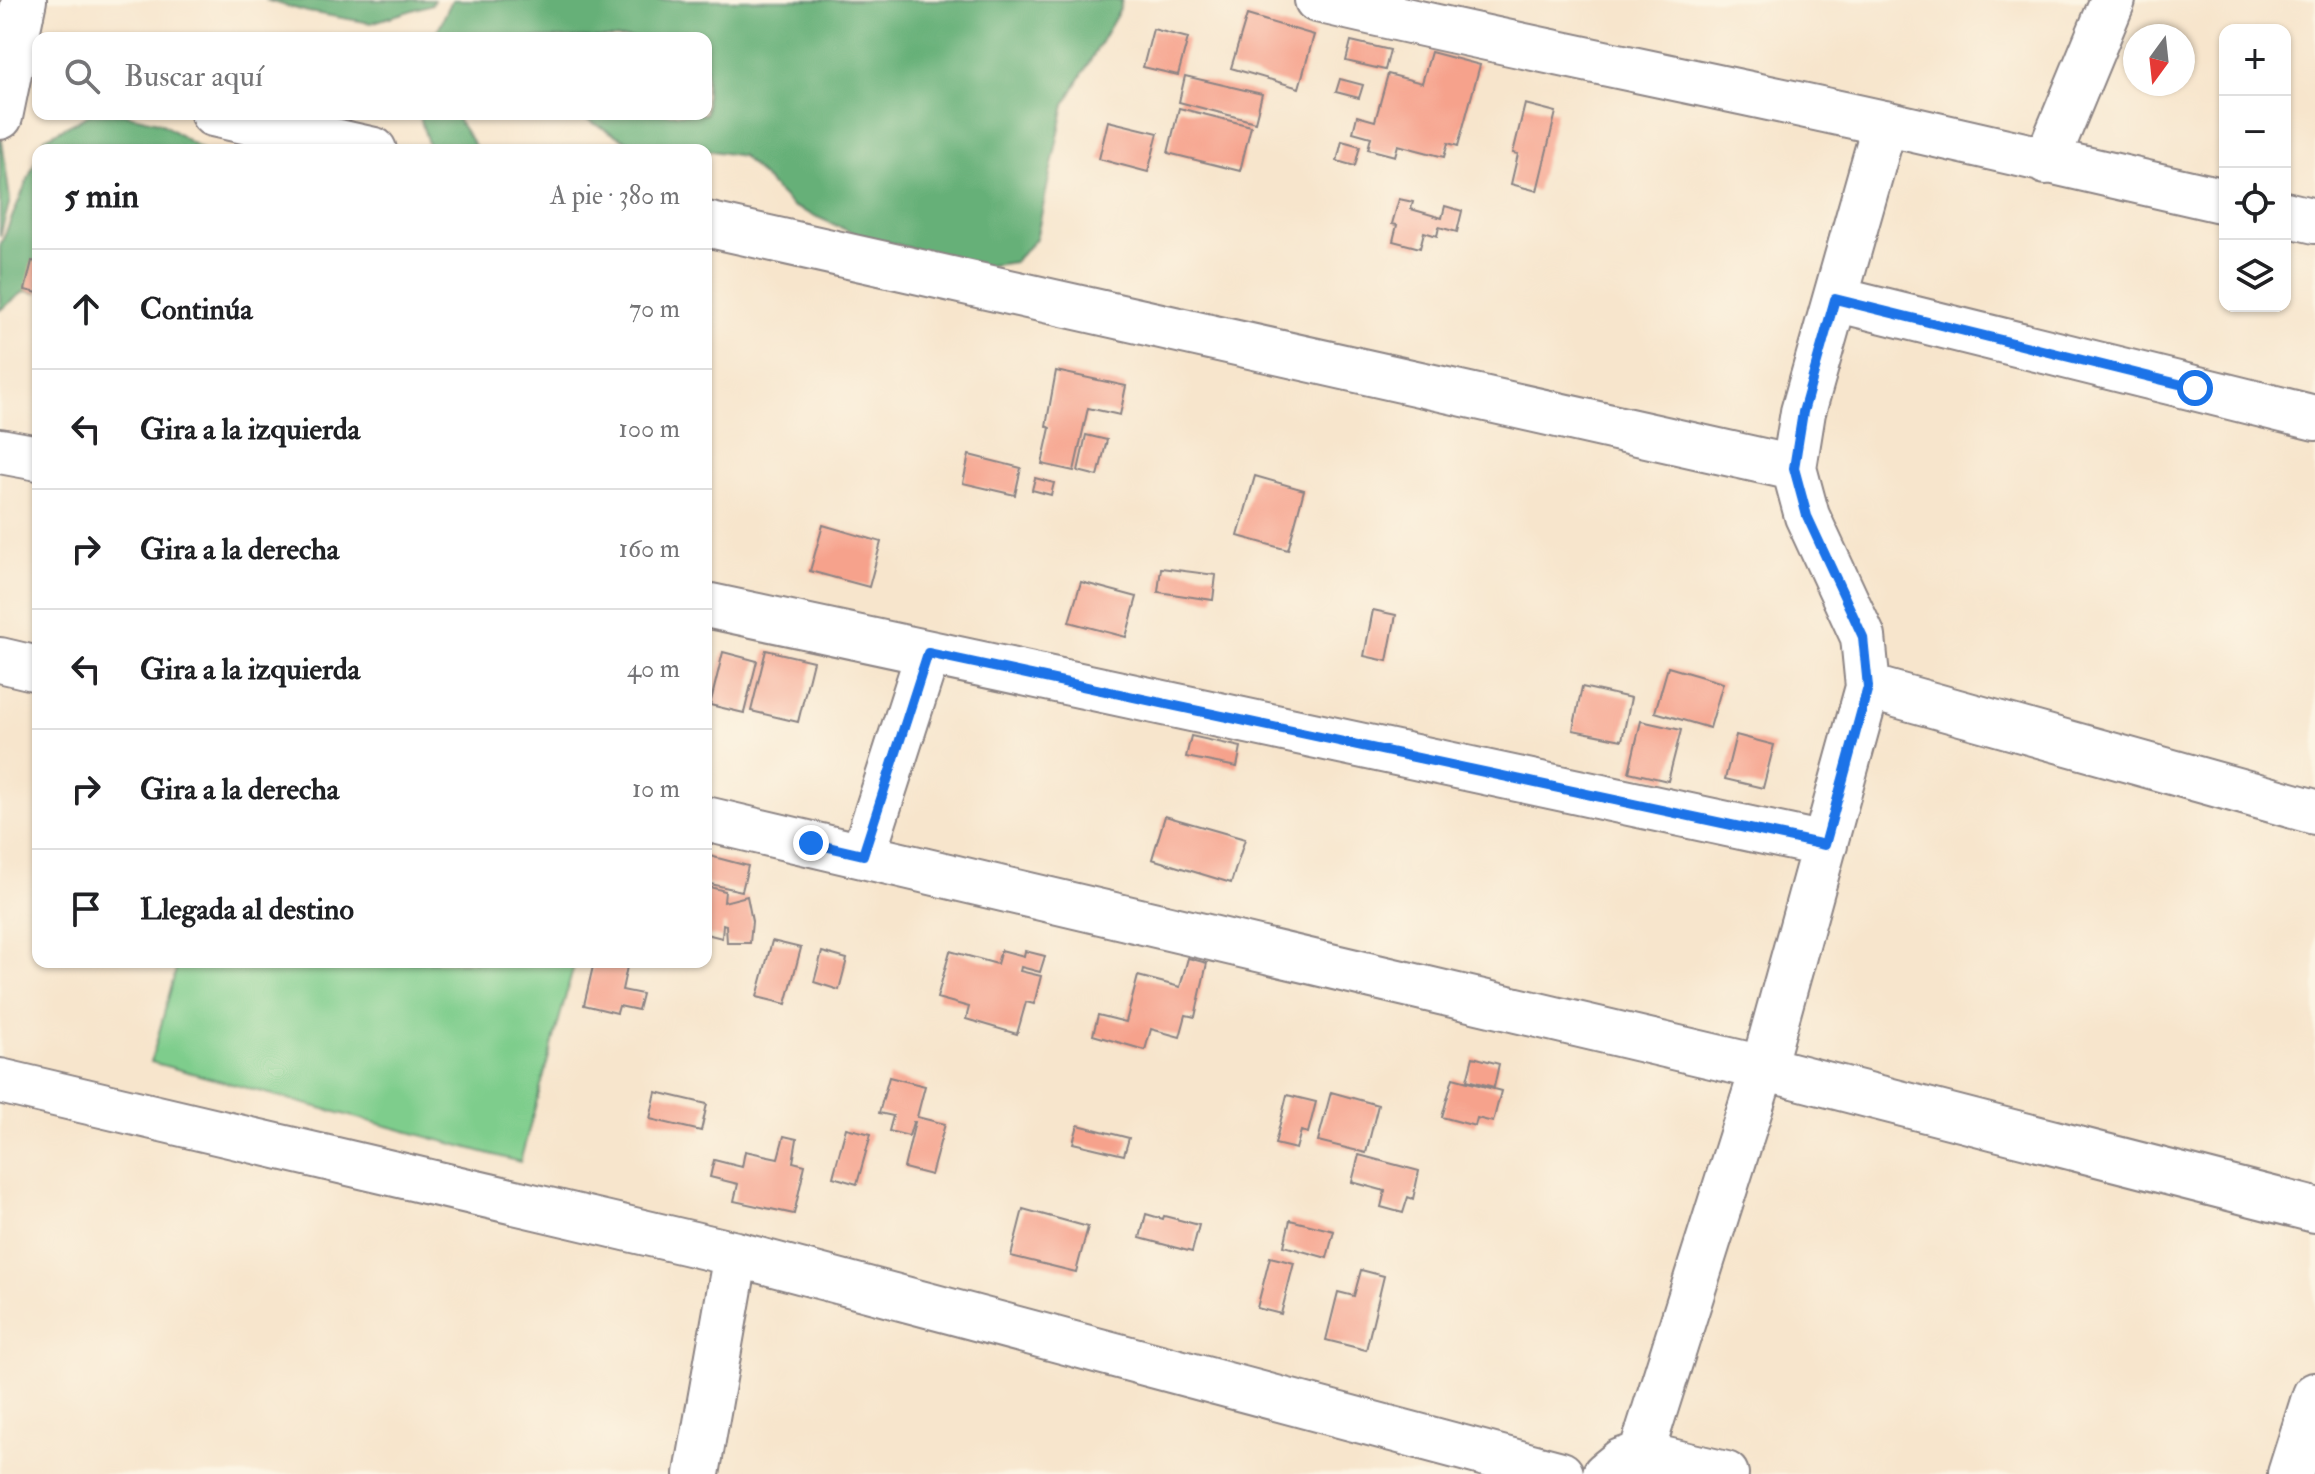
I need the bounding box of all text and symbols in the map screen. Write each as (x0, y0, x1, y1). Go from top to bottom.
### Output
north arrow (2123, 24, 2195, 96)
map controls (2219, 24, 2291, 312)
button: + (2219, 24, 2291, 96)
search box (32, 32, 712, 120)
icon: search (60, 54, 104, 98)
text: Buscar aquí (124, 58, 263, 95)
button: − (2219, 96, 2291, 168)
button: locate (2219, 168, 2291, 240)
text: 5 min (64, 175, 139, 218)
text: A pie · 380 m (550, 180, 680, 212)
button: layers (2219, 240, 2291, 312)
icon: ahead (64, 287, 108, 331)
text: Continúa (140, 291, 253, 328)
text: 70 m (629, 293, 680, 325)
route start (2177, 370, 2213, 406)
icon: left (64, 407, 108, 451)
text: Gira a la izquierda (140, 411, 360, 448)
text: 100 m (619, 413, 680, 445)
icon: right (64, 527, 108, 571)
text: Gira a la derecha (140, 531, 339, 568)
text: 160 m (619, 533, 680, 565)
icon: left (64, 647, 108, 691)
text: Gira a la izquierda (140, 651, 360, 688)
text: 40 m (627, 653, 680, 685)
icon: right (64, 767, 108, 811)
text: Gira a la derecha (140, 771, 339, 808)
text: 10 m (632, 773, 680, 805)
route end (793, 825, 829, 861)
icon: arrive (64, 887, 108, 931)
text: Llegada al destino (140, 891, 354, 928)

